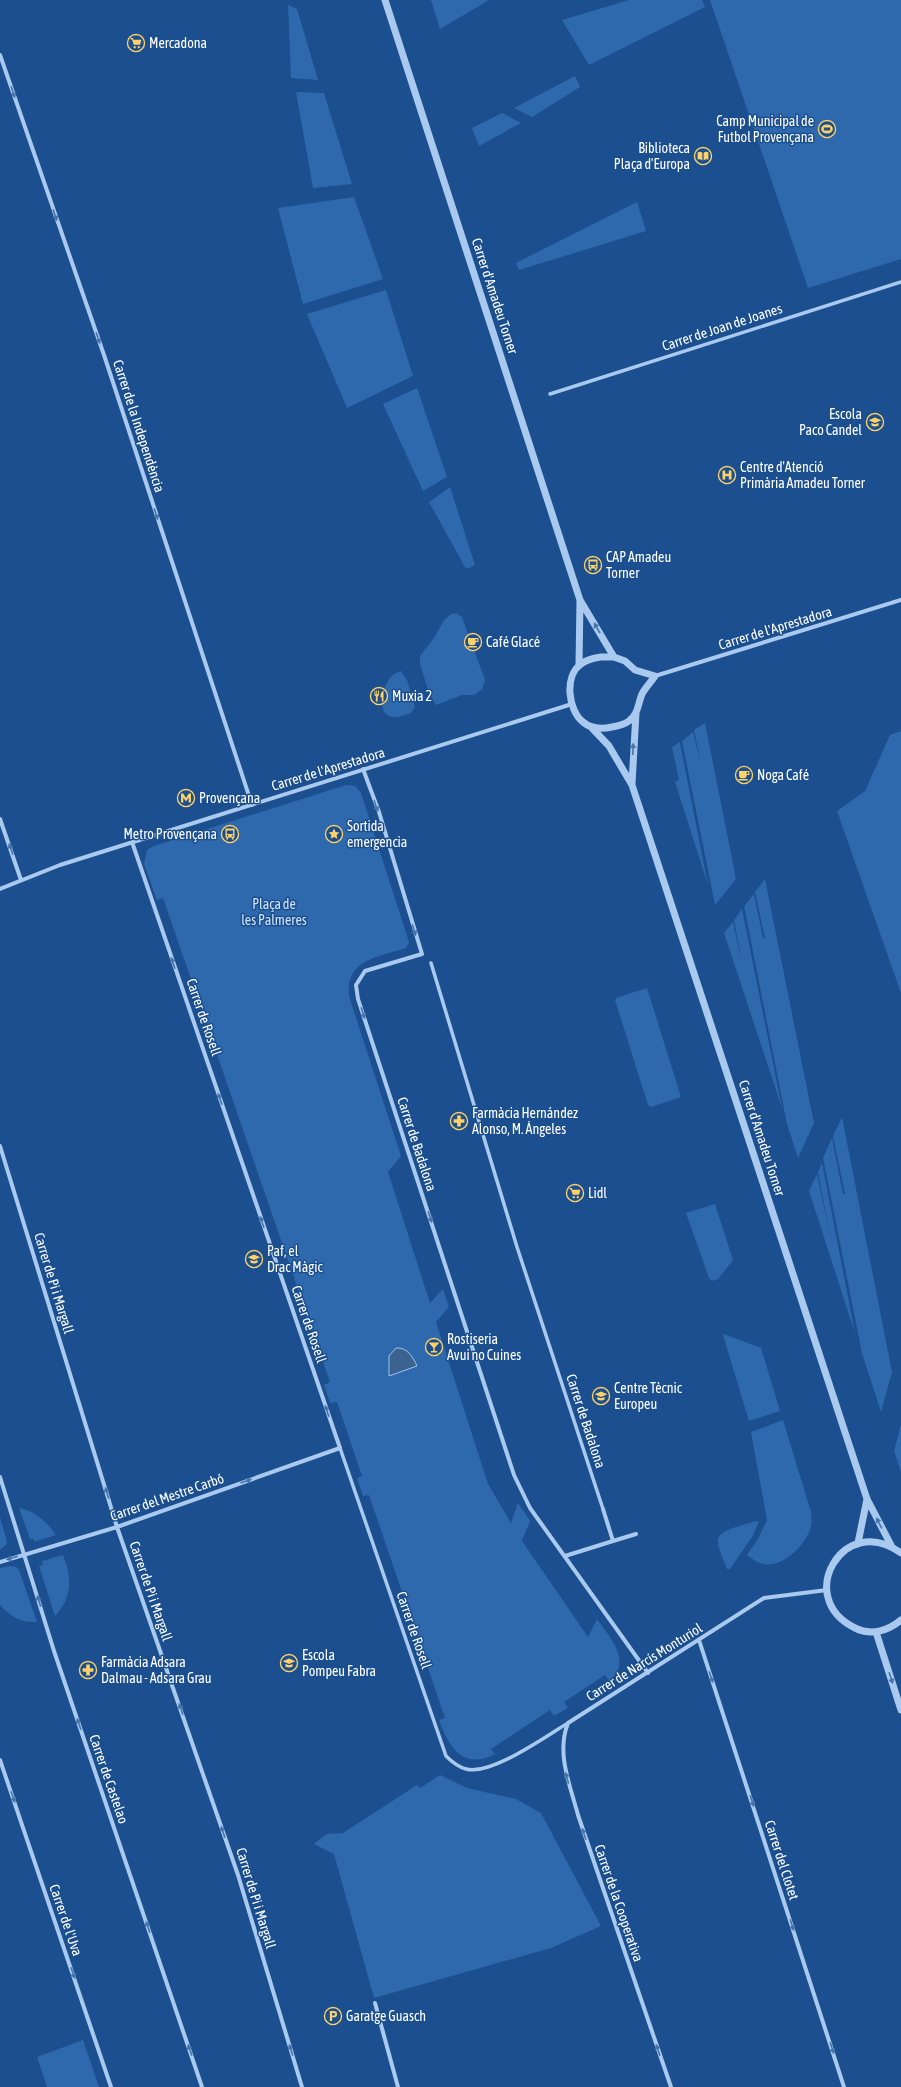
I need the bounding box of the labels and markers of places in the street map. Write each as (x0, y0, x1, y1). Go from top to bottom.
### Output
supermarket icon: Mercadona (126, 33, 146, 53)
place label: Mercadona (149, 35, 207, 51)
place label: Camp Municipal de Futbol Provençana (716, 113, 814, 145)
sports icon: Camp Municipal de Futbol Provençana (817, 119, 837, 139)
place label: Biblioteca Plaça d'Europa (614, 140, 690, 172)
library icon: Biblioteca Plaça d'Europa (693, 146, 713, 166)
place label: Escola Paco Candel (799, 406, 862, 438)
school or university icon: Escola Paco Candel (865, 412, 885, 432)
place label: Centre d'Atenció Primària Amadeu Torner (740, 459, 866, 491)
hospital icon: Centre d'Atenció Primària Amadeu Torner (717, 465, 737, 485)
place label: CAP Amadeu Torner (606, 549, 671, 581)
bus stop icon: CAP Amadeu Torner (583, 555, 603, 575)
cafe icon: Café Glacé (463, 632, 483, 652)
place label: Café Glacé (486, 634, 540, 650)
restaurant icon: Muxia 2 (369, 686, 389, 706)
place label: Muxia 2 (392, 688, 432, 704)
cafe icon: Noga Café (734, 765, 754, 785)
place label: Noga Café (757, 767, 809, 783)
metro station icon: Provençana (176, 788, 196, 808)
place label: Provençana (199, 790, 260, 806)
place label: Sortida emergencia (347, 818, 407, 850)
bus stop icon: Metro Provençana (220, 824, 240, 844)
place icon: Sortida emergencia (324, 824, 344, 844)
place label: Metro Provençana (123, 826, 217, 842)
place label: Farmàcia Hernández Alonso, M. Ángeles (472, 1105, 578, 1137)
pharmacy icon: Farmàcia Hernández Alonso, M. Ángeles (449, 1111, 469, 1131)
supermarket icon: Lidl (565, 1183, 585, 1203)
place label: Lidl (588, 1185, 607, 1201)
place label: Paf, el Drac Màgic (267, 1243, 323, 1275)
school or university icon: Paf, el Drac Màgic (244, 1249, 264, 1269)
place label: Rostiseria Avui no Cuines (447, 1331, 521, 1363)
bar icon: Rostiseria Avui no Cuines (424, 1337, 444, 1357)
place label: Centre Tècnic Europeu (614, 1380, 683, 1412)
school or university icon: Centre Tècnic Europeu (591, 1386, 611, 1406)
place label: Escola Pompeu Fabra (302, 1647, 376, 1679)
school or university icon: Escola Pompeu Fabra (279, 1653, 299, 1673)
place label: Farmàcia Adsara Dalmau - Adsara Grau (101, 1654, 212, 1686)
pharmacy icon: Farmàcia Adsara Dalmau - Adsara Grau (78, 1660, 98, 1680)
parking icon: Garatge Guasch (323, 2006, 343, 2026)
place label: Garatge Guasch (346, 2008, 426, 2024)

